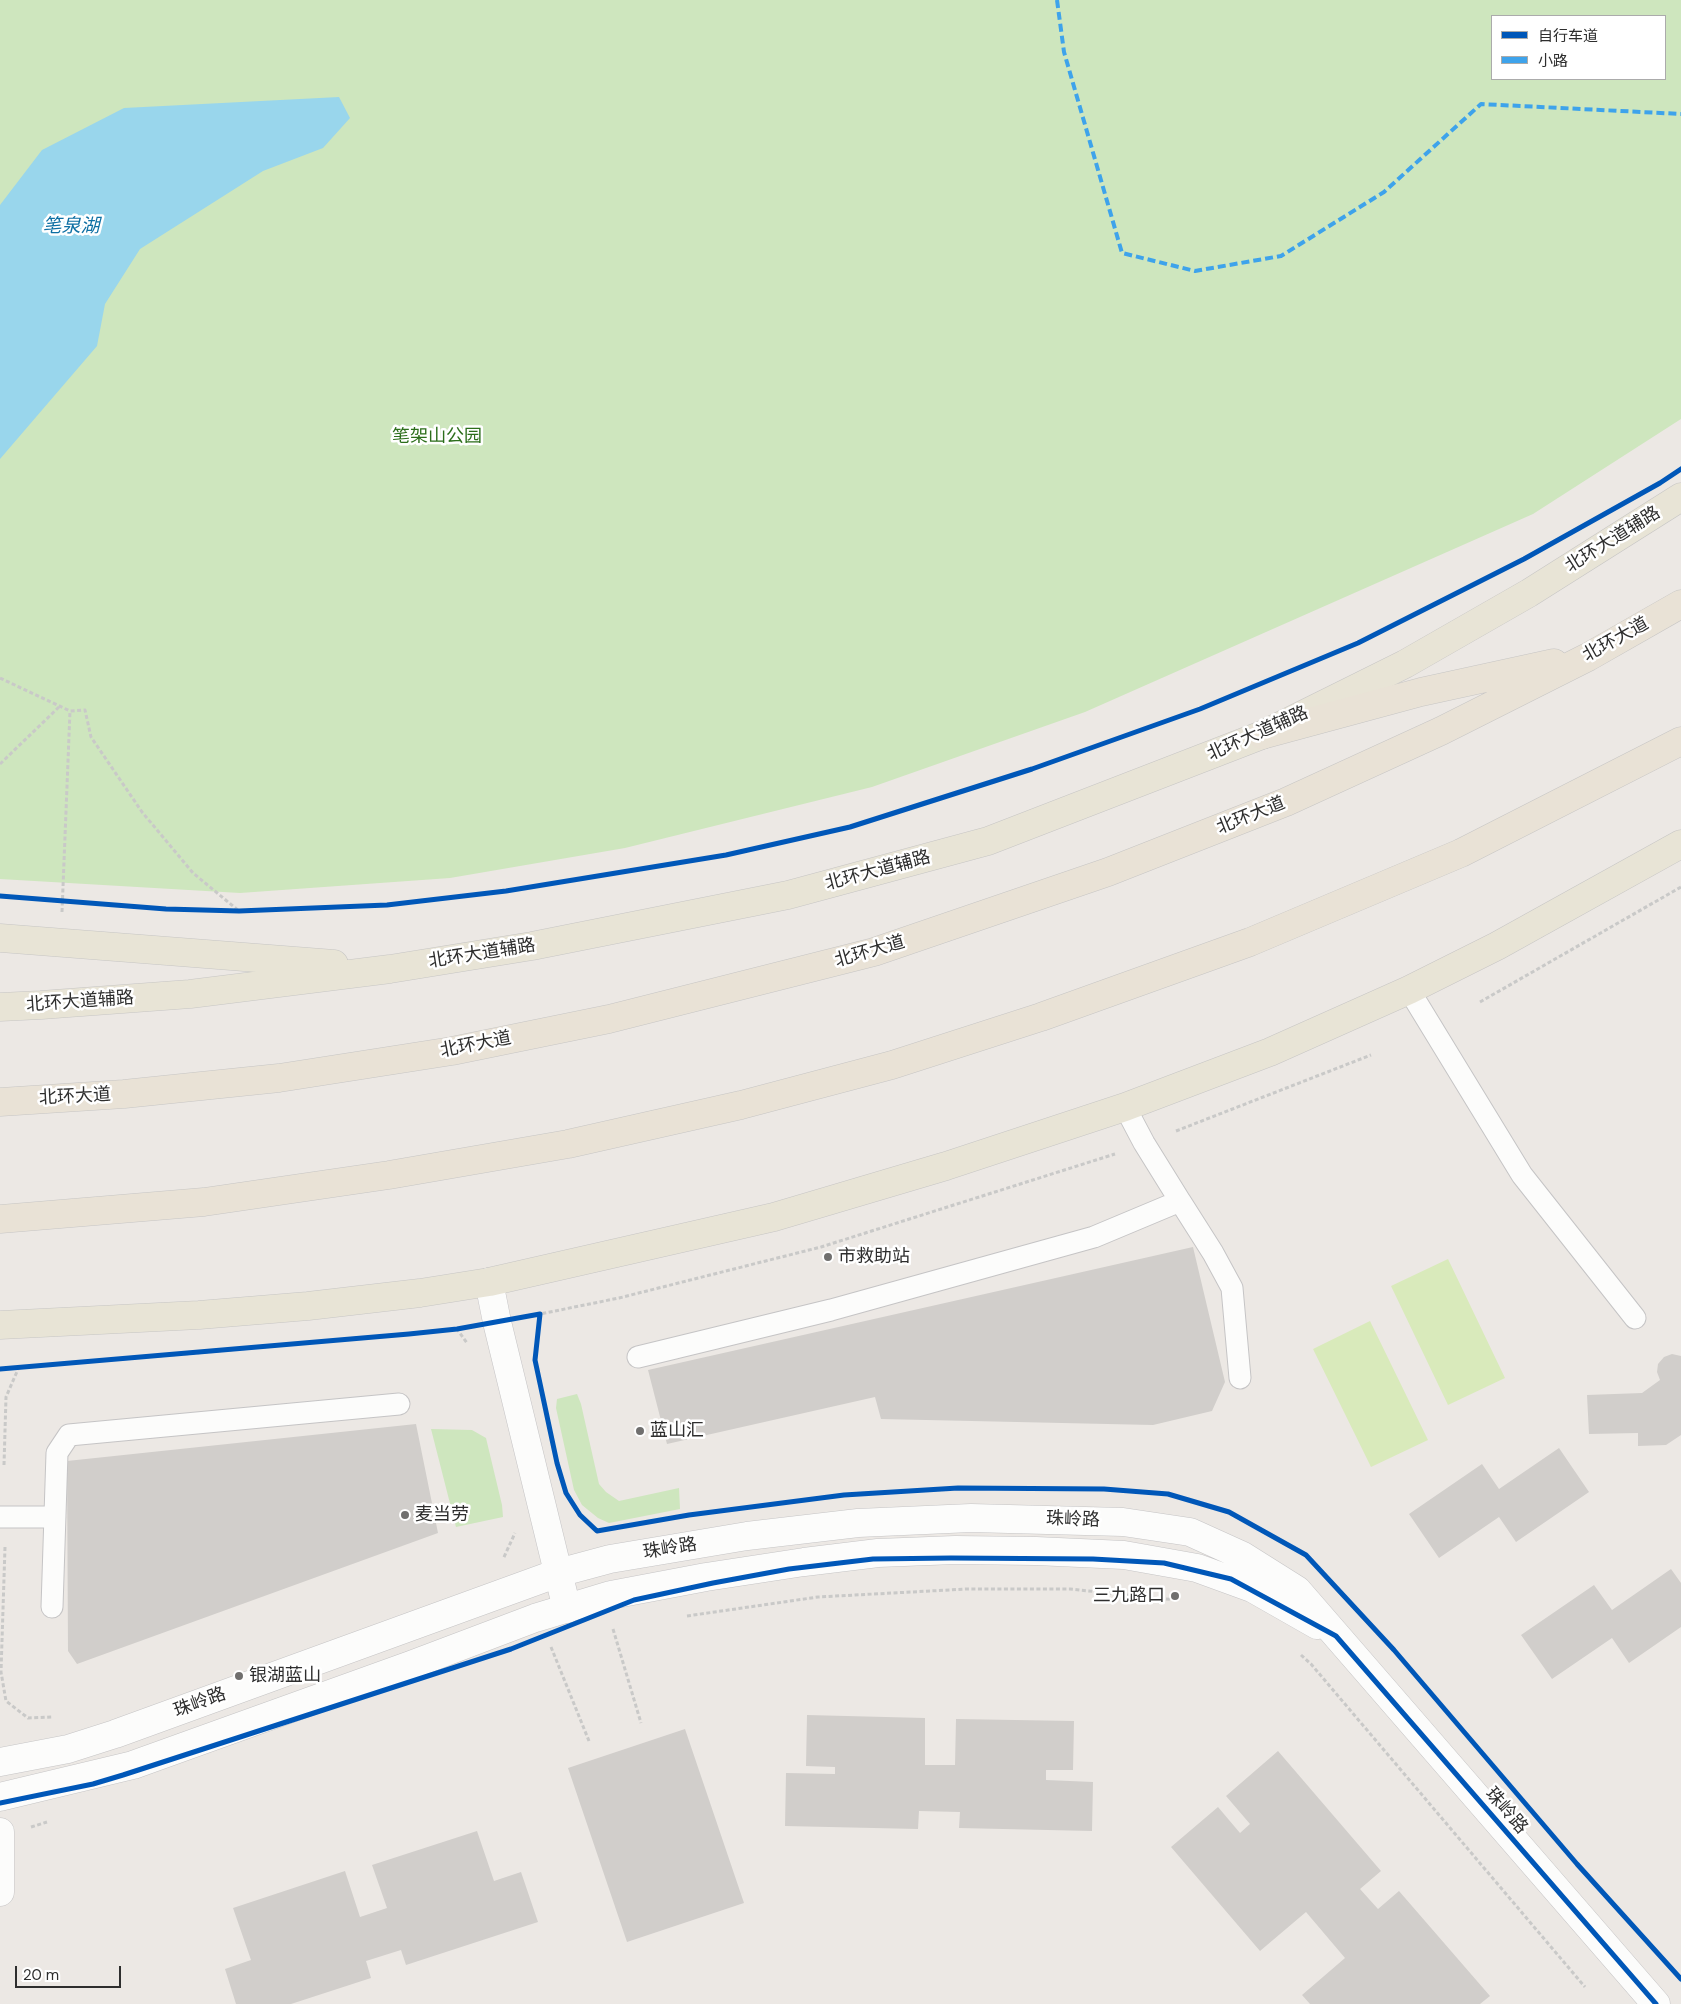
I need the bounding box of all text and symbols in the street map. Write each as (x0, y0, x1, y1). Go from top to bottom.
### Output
legend (1491, 15, 1666, 80)
text: 自行车道 (1538, 26, 1598, 46)
text: 小路 (1538, 51, 1568, 71)
water label: 笔泉湖 (43, 216, 99, 238)
park label: 笔架山公园 (392, 426, 482, 448)
street label: 北环大道辅路 (1561, 502, 1665, 578)
street label: 北环大道 (1579, 613, 1653, 667)
street label: 北环大道辅路 (1204, 702, 1312, 766)
street label: 北环大道 (1214, 793, 1288, 839)
street label: 北环大道辅路 (823, 847, 933, 895)
street label: 北环大道 (832, 932, 908, 972)
street label: 北环大道辅路 (427, 935, 537, 973)
street label: 北环大道辅路 (25, 987, 135, 1017)
street label: 北环大道 (439, 1028, 513, 1062)
street label: 北环大道 (38, 1084, 112, 1110)
place label: 市救助站 (838, 1246, 910, 1268)
marker: 市救助站 (822, 1251, 834, 1263)
place label: 蓝山汇 (650, 1420, 704, 1442)
marker: 蓝山汇 (634, 1425, 646, 1437)
place label: 麦当劳 (415, 1504, 469, 1526)
street label: 珠岭路 (1046, 1508, 1100, 1532)
marker: 麦当劳 (399, 1509, 411, 1521)
street label: 珠岭路 (642, 1534, 698, 1564)
place label: 三九路口 (1093, 1585, 1165, 1607)
marker: 三九路口 (1169, 1590, 1181, 1602)
place label: 银湖蓝山 (249, 1665, 321, 1687)
marker: 银湖蓝山 (233, 1670, 245, 1682)
street label: 珠岭路 (171, 1684, 229, 1722)
street label: 珠岭路 (1480, 1784, 1532, 1838)
scale bar (18, 1956, 124, 1988)
text: 20 m (23, 1965, 59, 1985)

